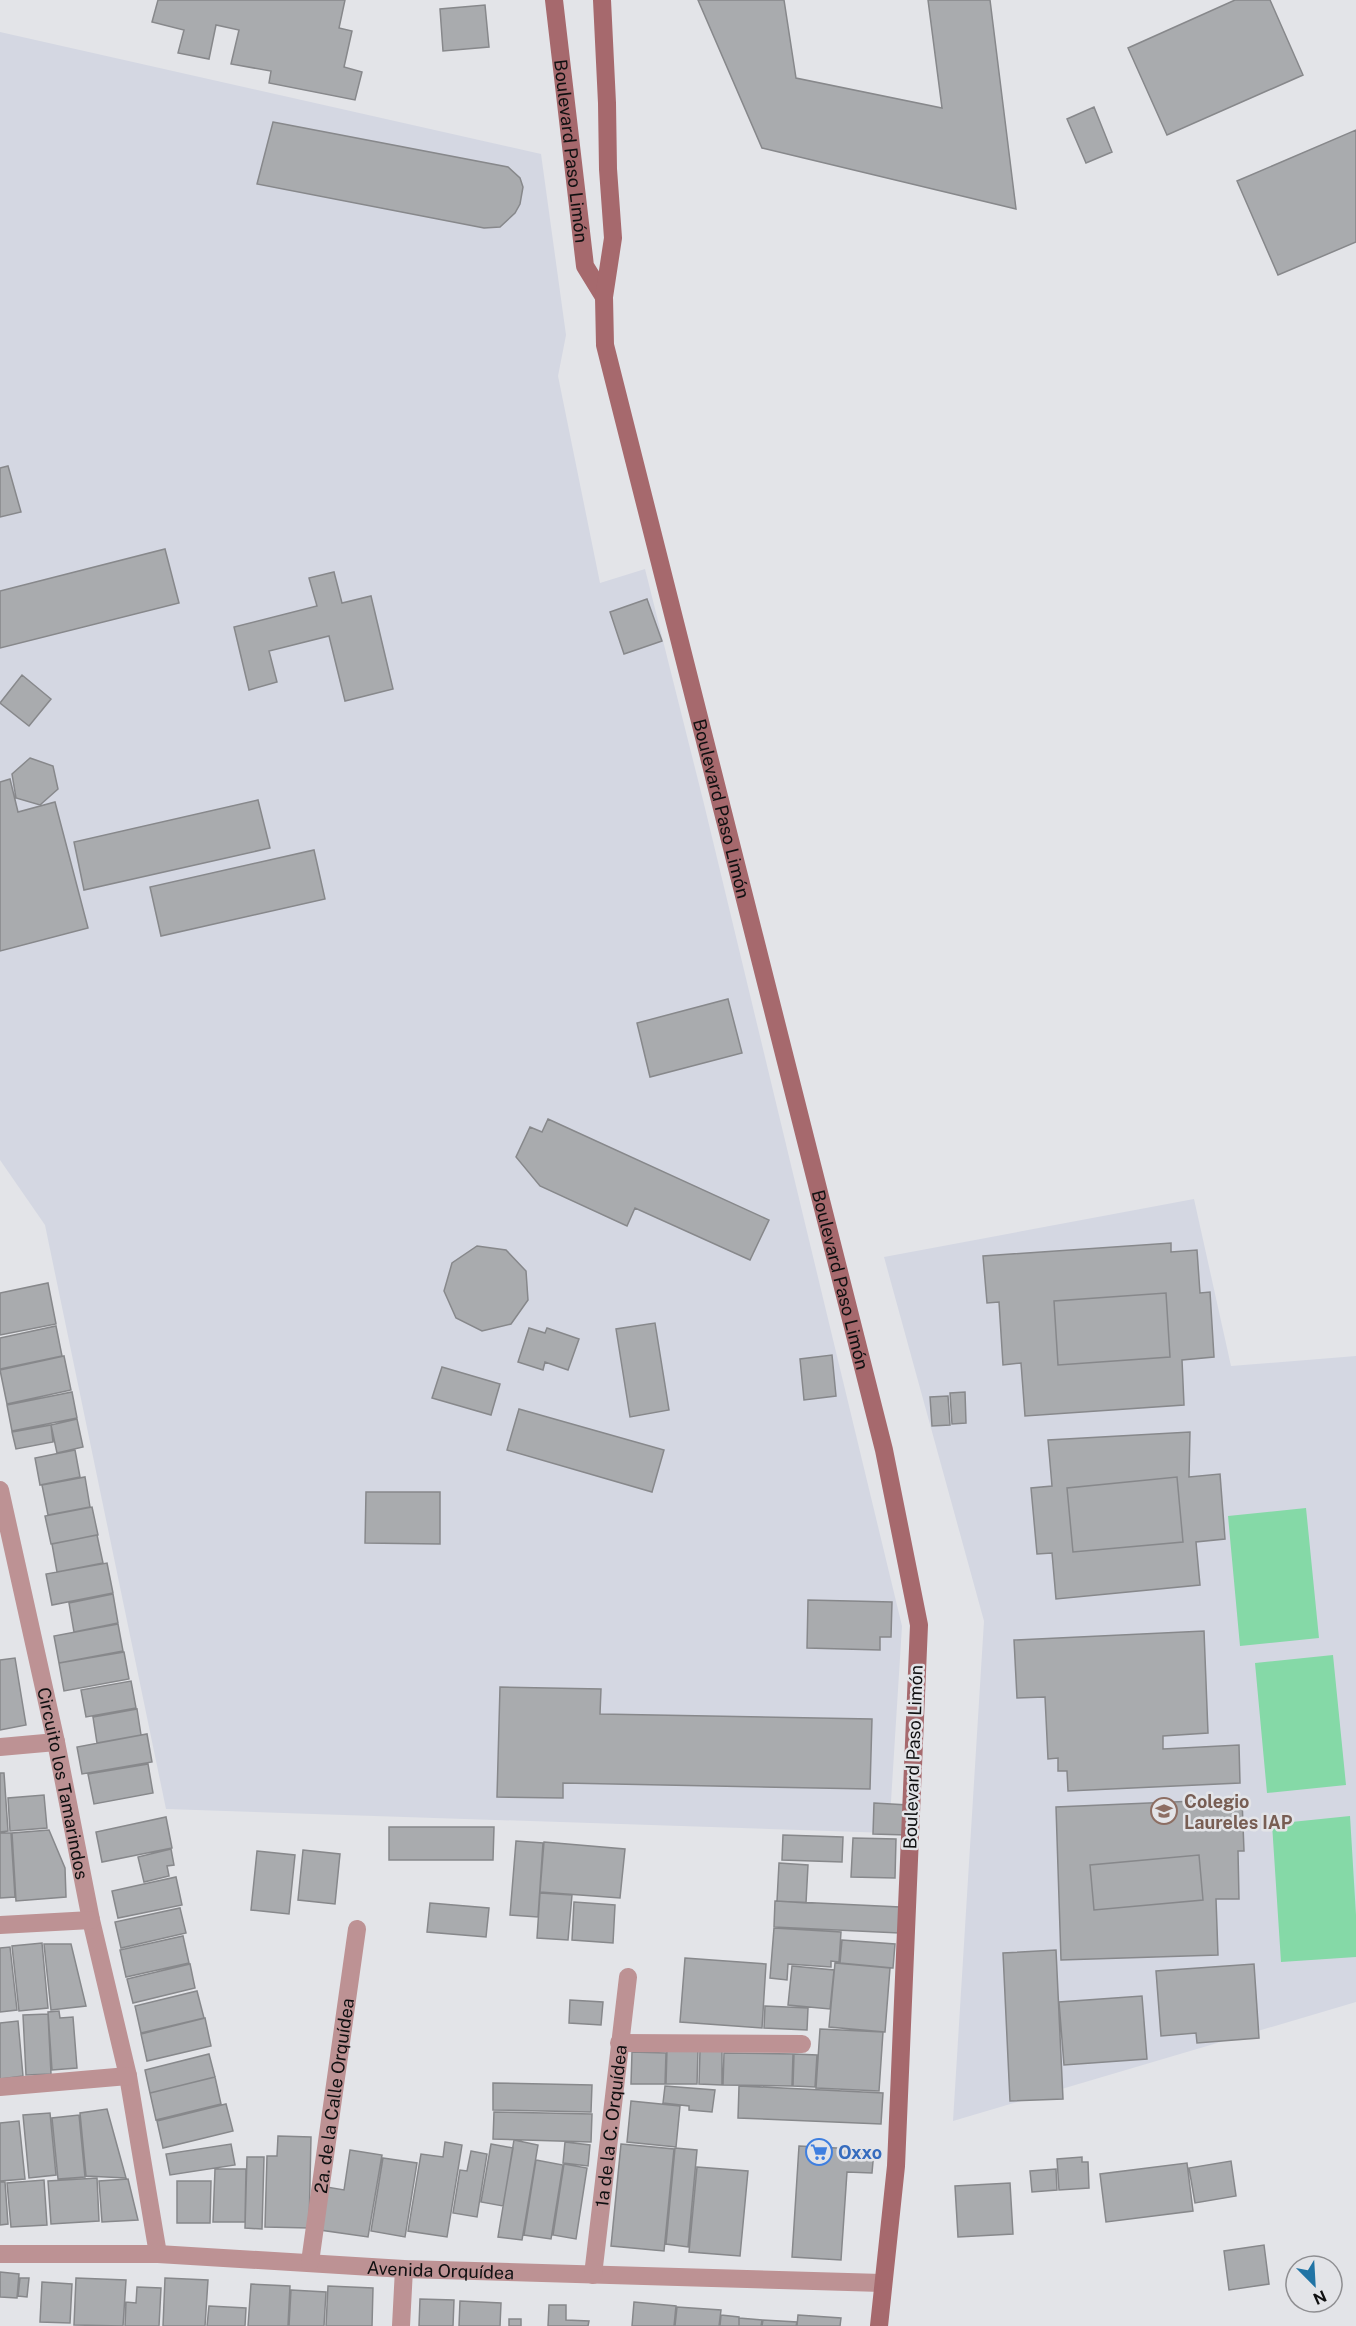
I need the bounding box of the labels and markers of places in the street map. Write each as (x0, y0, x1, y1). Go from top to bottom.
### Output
place label: Colegio Laureles IAP (1184, 1791, 1293, 1833)
school or university icon: Colegio Laureles IAP (1149, 1796, 1179, 1826)
supermarket icon: Oxxo (804, 2137, 834, 2167)
place label: Oxxo (838, 2142, 882, 2163)

